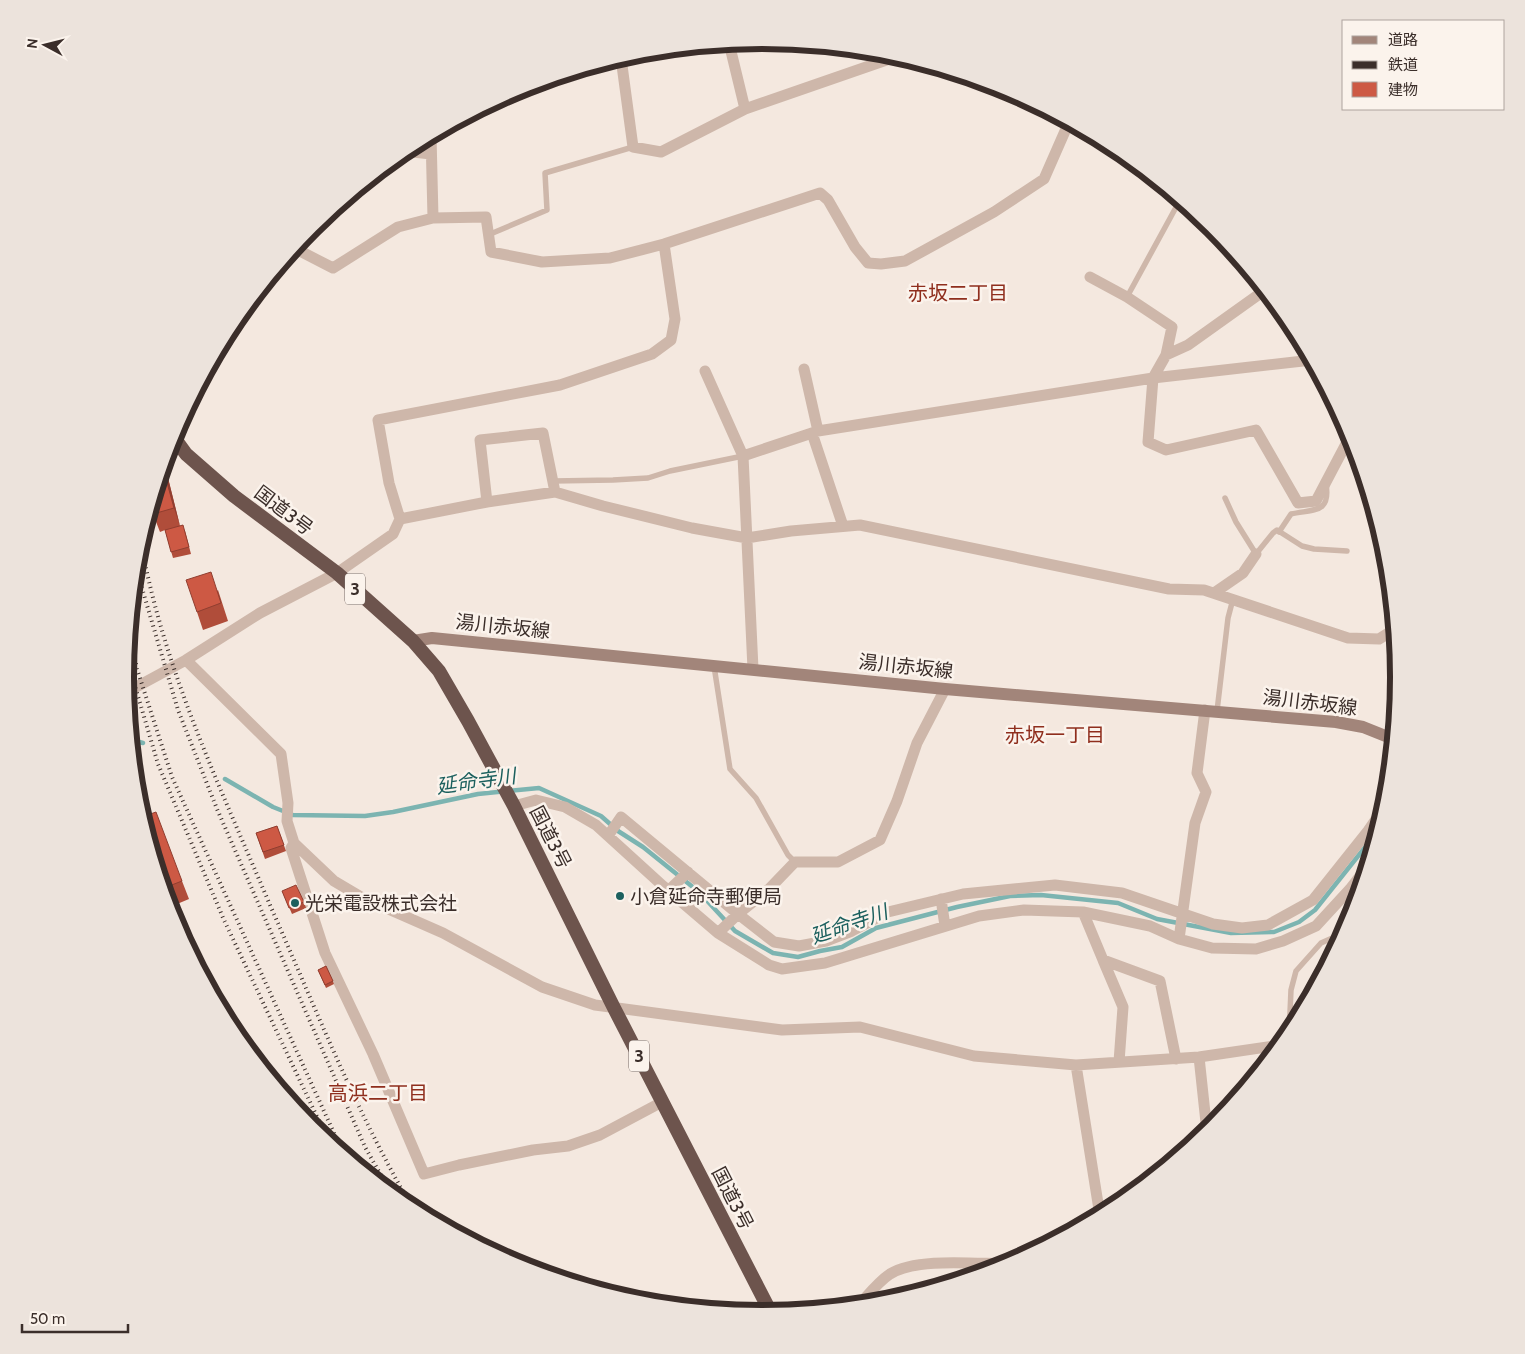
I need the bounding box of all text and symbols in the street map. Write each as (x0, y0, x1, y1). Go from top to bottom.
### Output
north arrow (20, 20, 70, 70)
legend (1342, 20, 1505, 110)
text: 道路 (1388, 31, 1418, 49)
text: N (23, 37, 42, 49)
text: 鉄道 (1388, 56, 1418, 74)
text: 建物 (1388, 81, 1418, 99)
district label: 赤坂二丁目 (908, 281, 1008, 305)
street label: 国道3号 (250, 481, 317, 540)
road number: 3 (345, 574, 365, 604)
street label: 湯川赤坂線 (454, 610, 551, 643)
street label: 湯川赤坂線 (857, 650, 954, 683)
street label: 湯川赤坂線 (1261, 685, 1358, 720)
district label: 赤坂一丁目 (1005, 723, 1105, 747)
water label: 延命寺川 (435, 763, 519, 798)
street label: 国道3号 (525, 802, 576, 872)
place label: 小倉延命寺郵便局 (630, 885, 782, 908)
marker: 小倉延命寺郵便局 (614, 890, 626, 902)
place label: 光栄電設株式会社 (305, 892, 457, 915)
marker: 光栄電設株式会社 (289, 897, 301, 909)
water label: 延命寺川 (807, 899, 893, 948)
road number: 3 (629, 1040, 649, 1072)
district label: 高浜二丁目 (328, 1081, 428, 1105)
street label: 国道3号 (707, 1163, 758, 1233)
scale bar (22, 1302, 129, 1334)
text: 50 m (30, 1310, 65, 1328)

